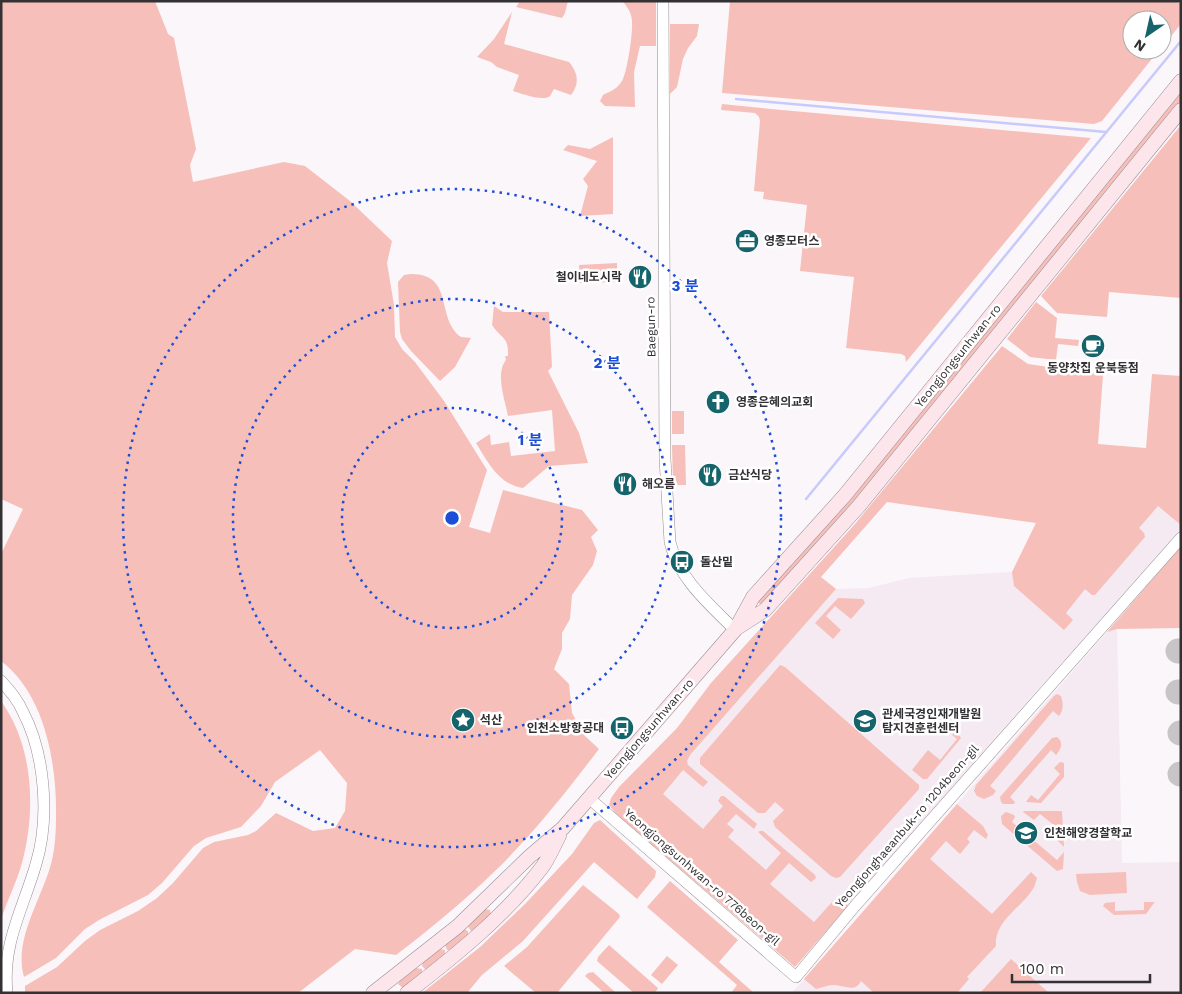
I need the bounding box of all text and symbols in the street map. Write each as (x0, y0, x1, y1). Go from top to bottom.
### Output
north arrow (1122, 10, 1172, 60)
text: N (1131, 36, 1149, 55)
office icon: 영종모터스 (734, 228, 760, 254)
place label: 영종모터스 (764, 234, 819, 248)
restaurant icon: 철이네도시락 (627, 264, 653, 290)
place label: 철이네도시락 (556, 270, 622, 284)
text: 3 분 (672, 277, 699, 295)
street label: Baegun-ro (643, 296, 659, 358)
street label: Yeongjongsunhwan-ro (912, 302, 1004, 410)
cafe icon: 동양찻집 운북동점 (1080, 333, 1106, 359)
text: 2 분 (593, 354, 621, 372)
place label: 동양찻집 운북동점 (1047, 361, 1139, 375)
church icon: 영종은혜의교회 (705, 389, 731, 415)
place label: 영종은혜의교회 (736, 395, 813, 409)
text: 1 분 (518, 431, 542, 449)
restaurant icon: 금산식당 (697, 462, 723, 488)
place label: 금산식당 (728, 468, 772, 482)
restaurant icon: 해오름 (612, 471, 638, 497)
place label: 해오름 (642, 477, 675, 491)
centre of rings (443, 509, 461, 527)
bus stop icon: 돌산밑 (669, 549, 695, 575)
place label: 돌산밑 (700, 555, 733, 569)
street label: Yeongjongsunhwan-ro (601, 676, 697, 782)
place icon: 석산 (450, 707, 476, 733)
place label: 관세국경인재개발원 탐지견훈련센터 (882, 707, 981, 735)
school or university icon: 관세국경인재개발원 탐지견훈련센터 (852, 708, 878, 734)
place label: 석산 (480, 713, 502, 727)
bus stop icon: 인천소방항공대 (609, 715, 635, 741)
place label: 인천소방항공대 (527, 721, 604, 735)
street label: Yeongjonghaeanbuk-ro 1204beon-gil (832, 741, 982, 910)
street label: Yeongjongsunhwan-ro 776beon-gil (621, 806, 783, 949)
school or university icon: 인천해양경찰학교 (1013, 820, 1039, 846)
place label: 인천해양경찰학교 (1044, 826, 1132, 840)
scale bar (1012, 952, 1150, 984)
text: 100 m (1020, 960, 1064, 978)

